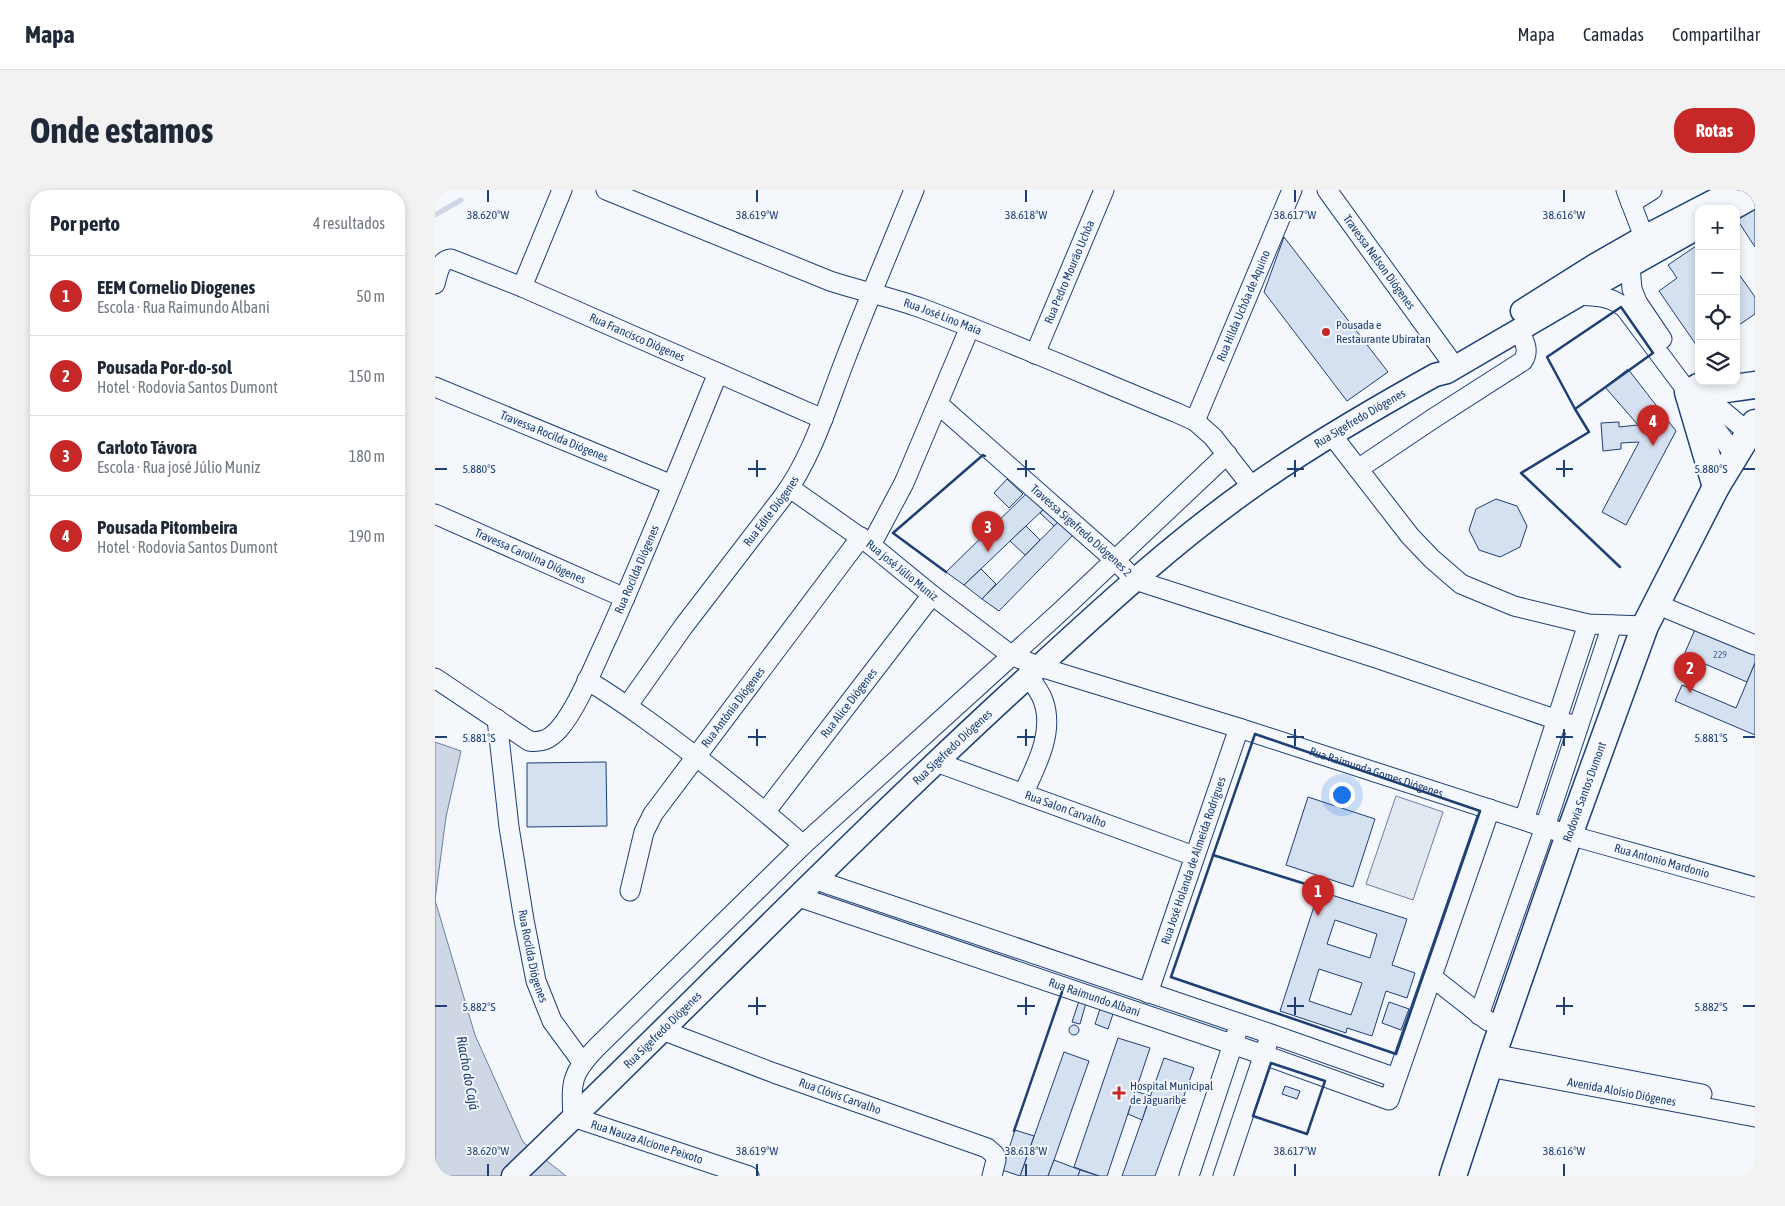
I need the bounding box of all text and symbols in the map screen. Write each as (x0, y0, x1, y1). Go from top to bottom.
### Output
text: Mapa (25, 21, 75, 48)
text: Mapa (1518, 24, 1555, 45)
text: Camadas (1583, 24, 1644, 45)
text: Compartilhar (1672, 24, 1760, 45)
button: Rotas (1674, 108, 1755, 153)
text: Onde estamos (30, 110, 213, 150)
map controls (1695, 205, 1740, 385)
button: + (1695, 205, 1740, 250)
text: 38.620°W (467, 208, 509, 222)
text: 38.619°W (736, 208, 778, 222)
text: 38.618°W (1005, 208, 1047, 222)
text: 38.617°W (1274, 208, 1316, 222)
text: 38.616°W (1543, 208, 1585, 222)
text: Por perto (50, 211, 120, 235)
street label: Travessa Nelson Diógenes (1340, 212, 1418, 312)
text: 4 resultados (313, 214, 385, 232)
street label: Rua Pedro Mourão Uchôa (1042, 218, 1098, 326)
street label: Rua Hilda Uchôa de Aquino (1214, 248, 1273, 364)
button: − (1695, 250, 1740, 295)
text: EEM Cornelio Diogenes (97, 276, 255, 298)
text: 1 (62, 287, 70, 305)
text: 50 m (356, 287, 385, 305)
button: locate (1695, 295, 1740, 340)
street label: Rua José Lino Maia (902, 296, 984, 338)
text: Escola · Rua Raimundo Albani (97, 298, 270, 316)
street label: Rua Francisco Diógenes (587, 310, 687, 365)
place label: Pousada e Restaurante Ubiratan (1336, 318, 1431, 346)
marker: Pousada e Restaurante Ubiratan (1320, 326, 1332, 338)
button: layers (1695, 340, 1740, 385)
text: Pousada Por-do-sol (97, 356, 232, 378)
text: 2 (62, 367, 70, 385)
text: 150 m (349, 367, 385, 385)
text: Hotel · Rodovia Santos Dumont (97, 378, 278, 396)
street label: Rua Sigefredo Diógenes (1312, 386, 1408, 451)
pin: 4 (1637, 405, 1669, 446)
street label: Travessa Rocilda Diógenes (498, 408, 610, 465)
text: Carloto Távora (97, 436, 197, 458)
text: 3 (62, 447, 70, 465)
text: 180 m (349, 447, 385, 465)
text: Escola · Rua josé Júlio Muniz (97, 458, 260, 476)
text: 5.880°S (462, 462, 496, 476)
text: 5.880°S (1694, 462, 1728, 476)
street label: Rua Edite Diógenes (740, 474, 802, 549)
street label: Travessa Sigefredo Diógenes 2 (1027, 482, 1135, 580)
pin: 3 (972, 511, 1004, 552)
text: Pousada Pitombeira (97, 516, 238, 538)
street label: Rua Rocilda Diógenes (612, 523, 662, 616)
street label: Travessa Carolina Diógenes (473, 525, 588, 587)
text: 4 (62, 527, 70, 545)
text: 190 m (349, 527, 385, 545)
street label: Rua josé Júlio Muniz (863, 537, 941, 604)
text: Hotel · Rodovia Santos Dumont (97, 538, 278, 556)
house number: 229 (1713, 649, 1727, 660)
pin: 2 (1674, 652, 1706, 693)
street label: Rua Antônia Diógenes (698, 665, 768, 750)
street label: Rua Alice Diógenes (818, 666, 880, 741)
street label: Rua Sigefredo Diógenes (910, 707, 995, 788)
text: 5.881°S (462, 731, 496, 745)
text: 5.881°S (1694, 731, 1728, 745)
street label: Rodovia Santos Dumont (1560, 740, 1609, 844)
street label: Rua Raimunda Gomes Diógenes (1308, 744, 1445, 801)
street label: Rua José Holanda de Almeida Rodrigues (1158, 775, 1229, 946)
your location (1329, 782, 1355, 808)
street label: Rua Salon Carvalho (1023, 788, 1109, 831)
street label: Rua Antonio Mardonio (1613, 841, 1712, 881)
pin: 1 (1302, 875, 1334, 916)
street label: Rua Rocilda Diógenes (515, 909, 551, 1004)
street label: Rua Raimundo Albani (1047, 975, 1142, 1019)
street label: Rua Sigefredo Diógenes (621, 989, 704, 1071)
text: 5.882°S (462, 1000, 496, 1014)
text: 5.882°S (1694, 1000, 1728, 1014)
water label: Riacho do Cajá (454, 1035, 482, 1112)
street label: Rua Clóvis Carvalho (797, 1075, 883, 1117)
street label: Avenida Aloísio Diógenes (1566, 1075, 1677, 1109)
place label: Hospital Municipal de Jaguaribe (1130, 1079, 1214, 1107)
marker: Hospital Municipal de Jaguaribe (1112, 1086, 1126, 1100)
street label: Rua Nauza Alcione Peixoto (589, 1117, 705, 1167)
text: 38.620°W (467, 1144, 509, 1158)
text: 38.619°W (736, 1144, 778, 1158)
text: 38.618°W (1005, 1144, 1047, 1158)
text: 38.617°W (1274, 1144, 1316, 1158)
text: 38.616°W (1543, 1144, 1585, 1158)

